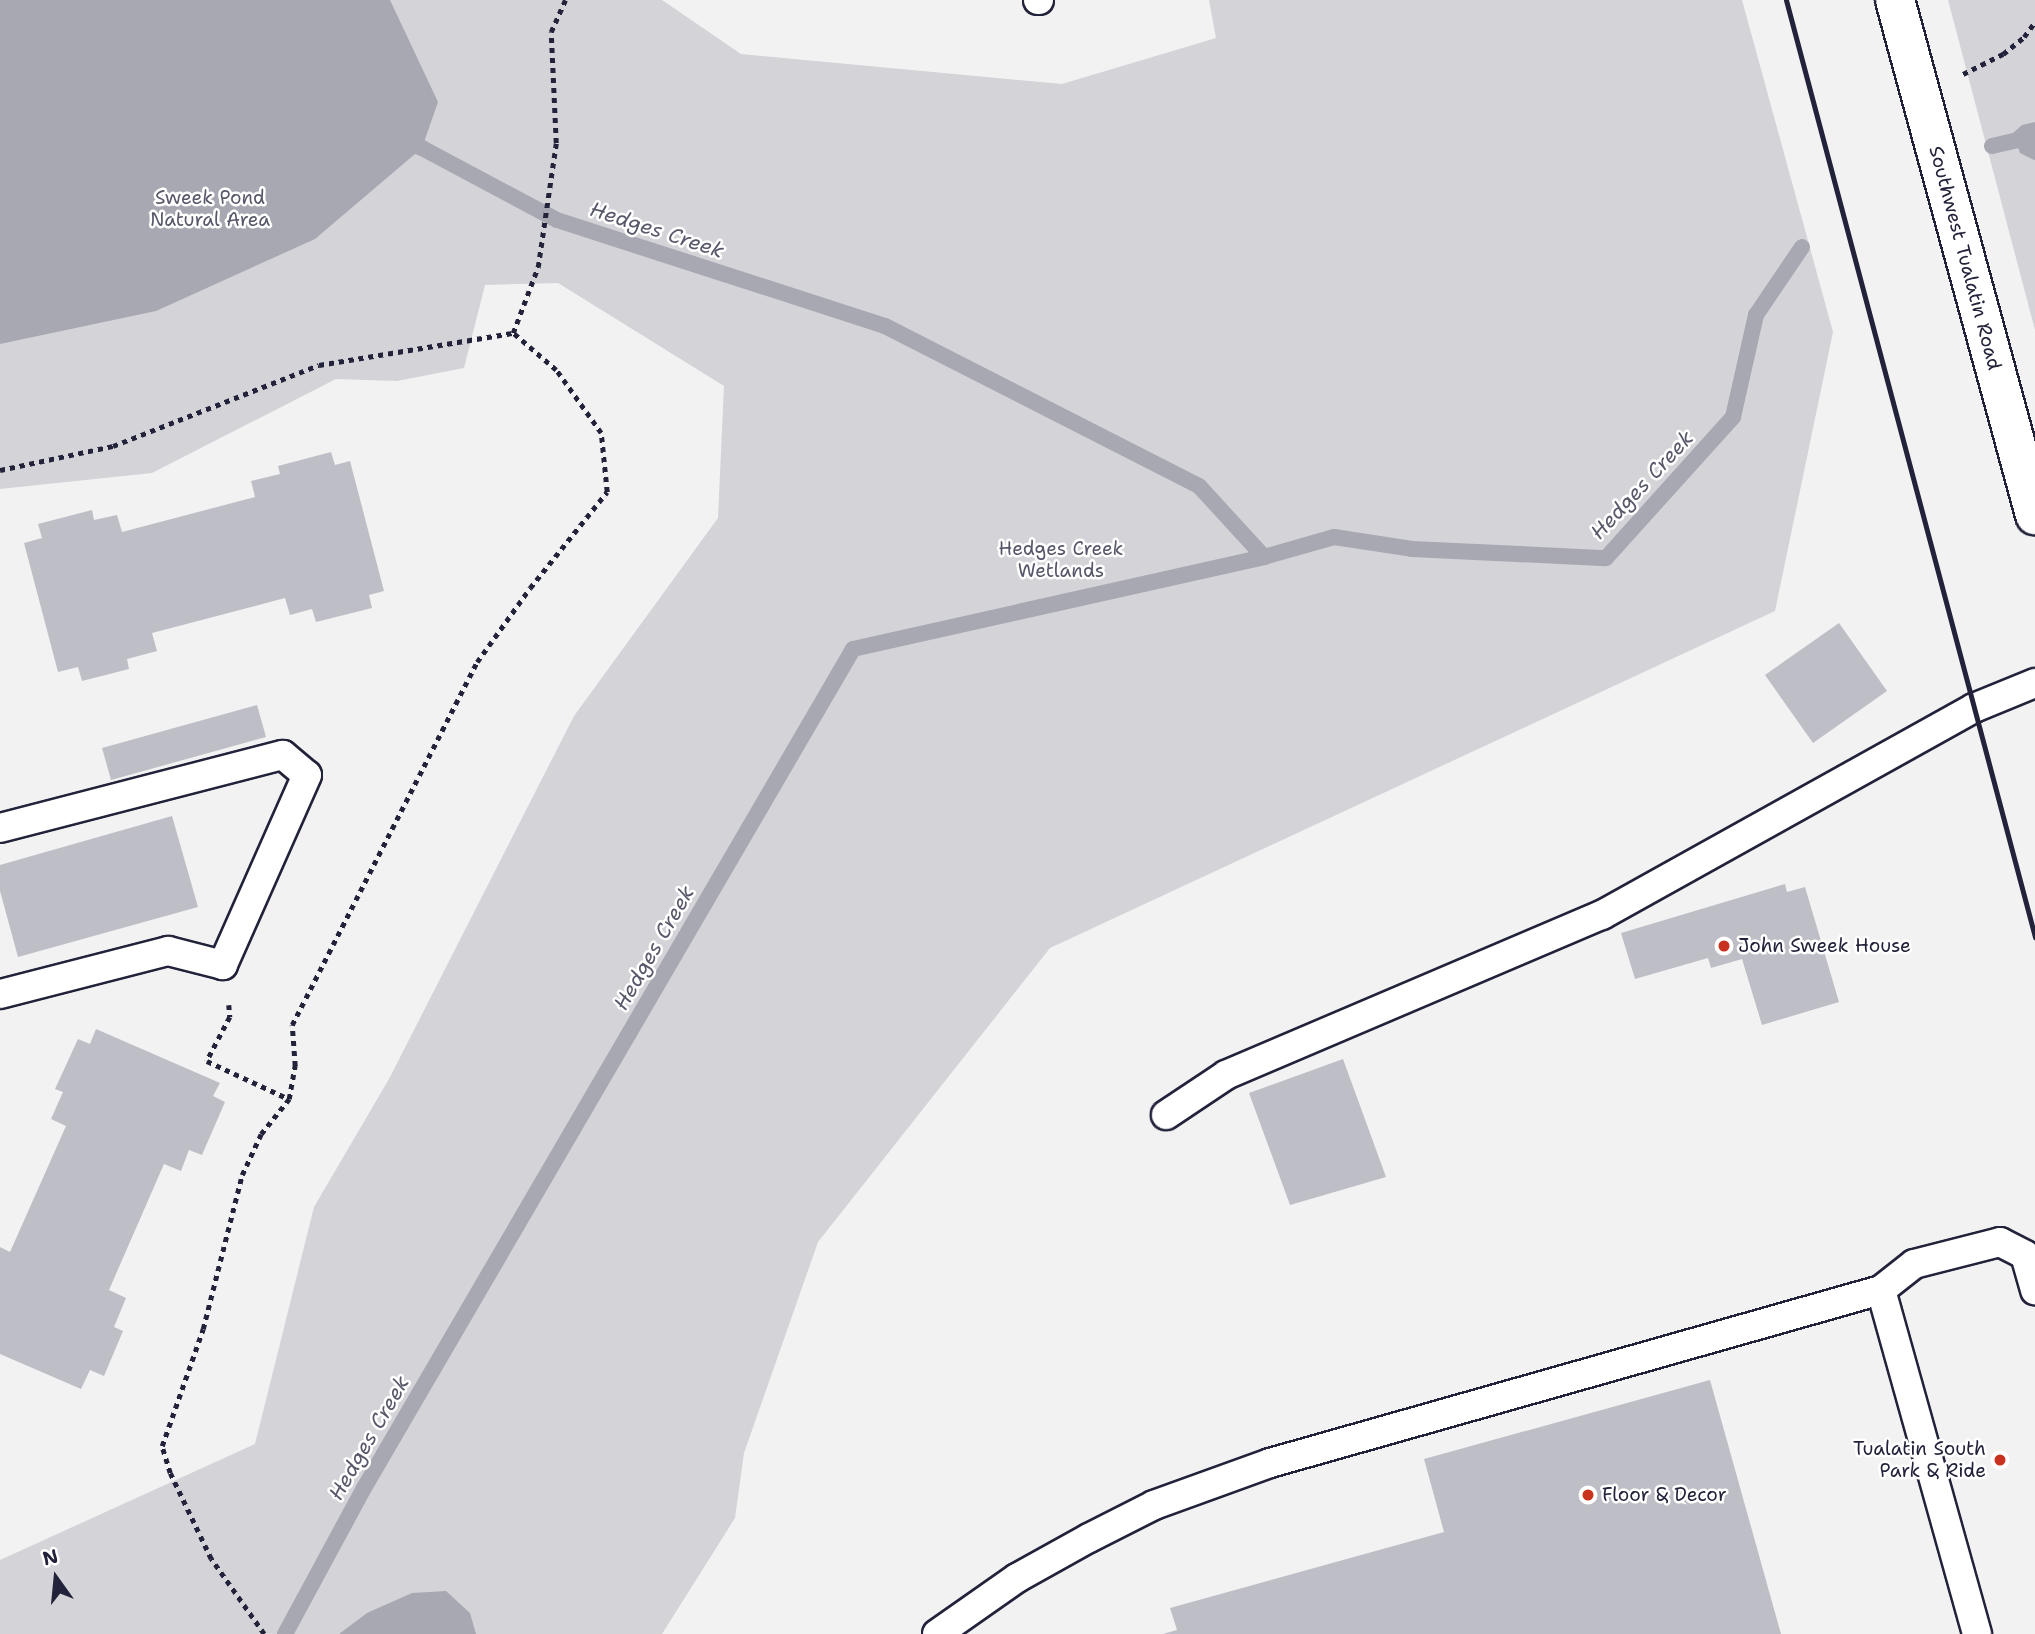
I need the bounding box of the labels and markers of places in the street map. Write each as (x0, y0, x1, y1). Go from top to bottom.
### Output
place label: John Sweek House (1738, 935, 1911, 957)
marker: John Sweek House (1716, 938, 1732, 954)
place label: Tualatin South Park & Ride (1853, 1438, 1986, 1482)
marker: Tualatin South Park & Ride (1992, 1452, 2008, 1468)
place label: Floor & Decor (1602, 1484, 1727, 1506)
marker: Floor & Decor (1580, 1487, 1596, 1503)

